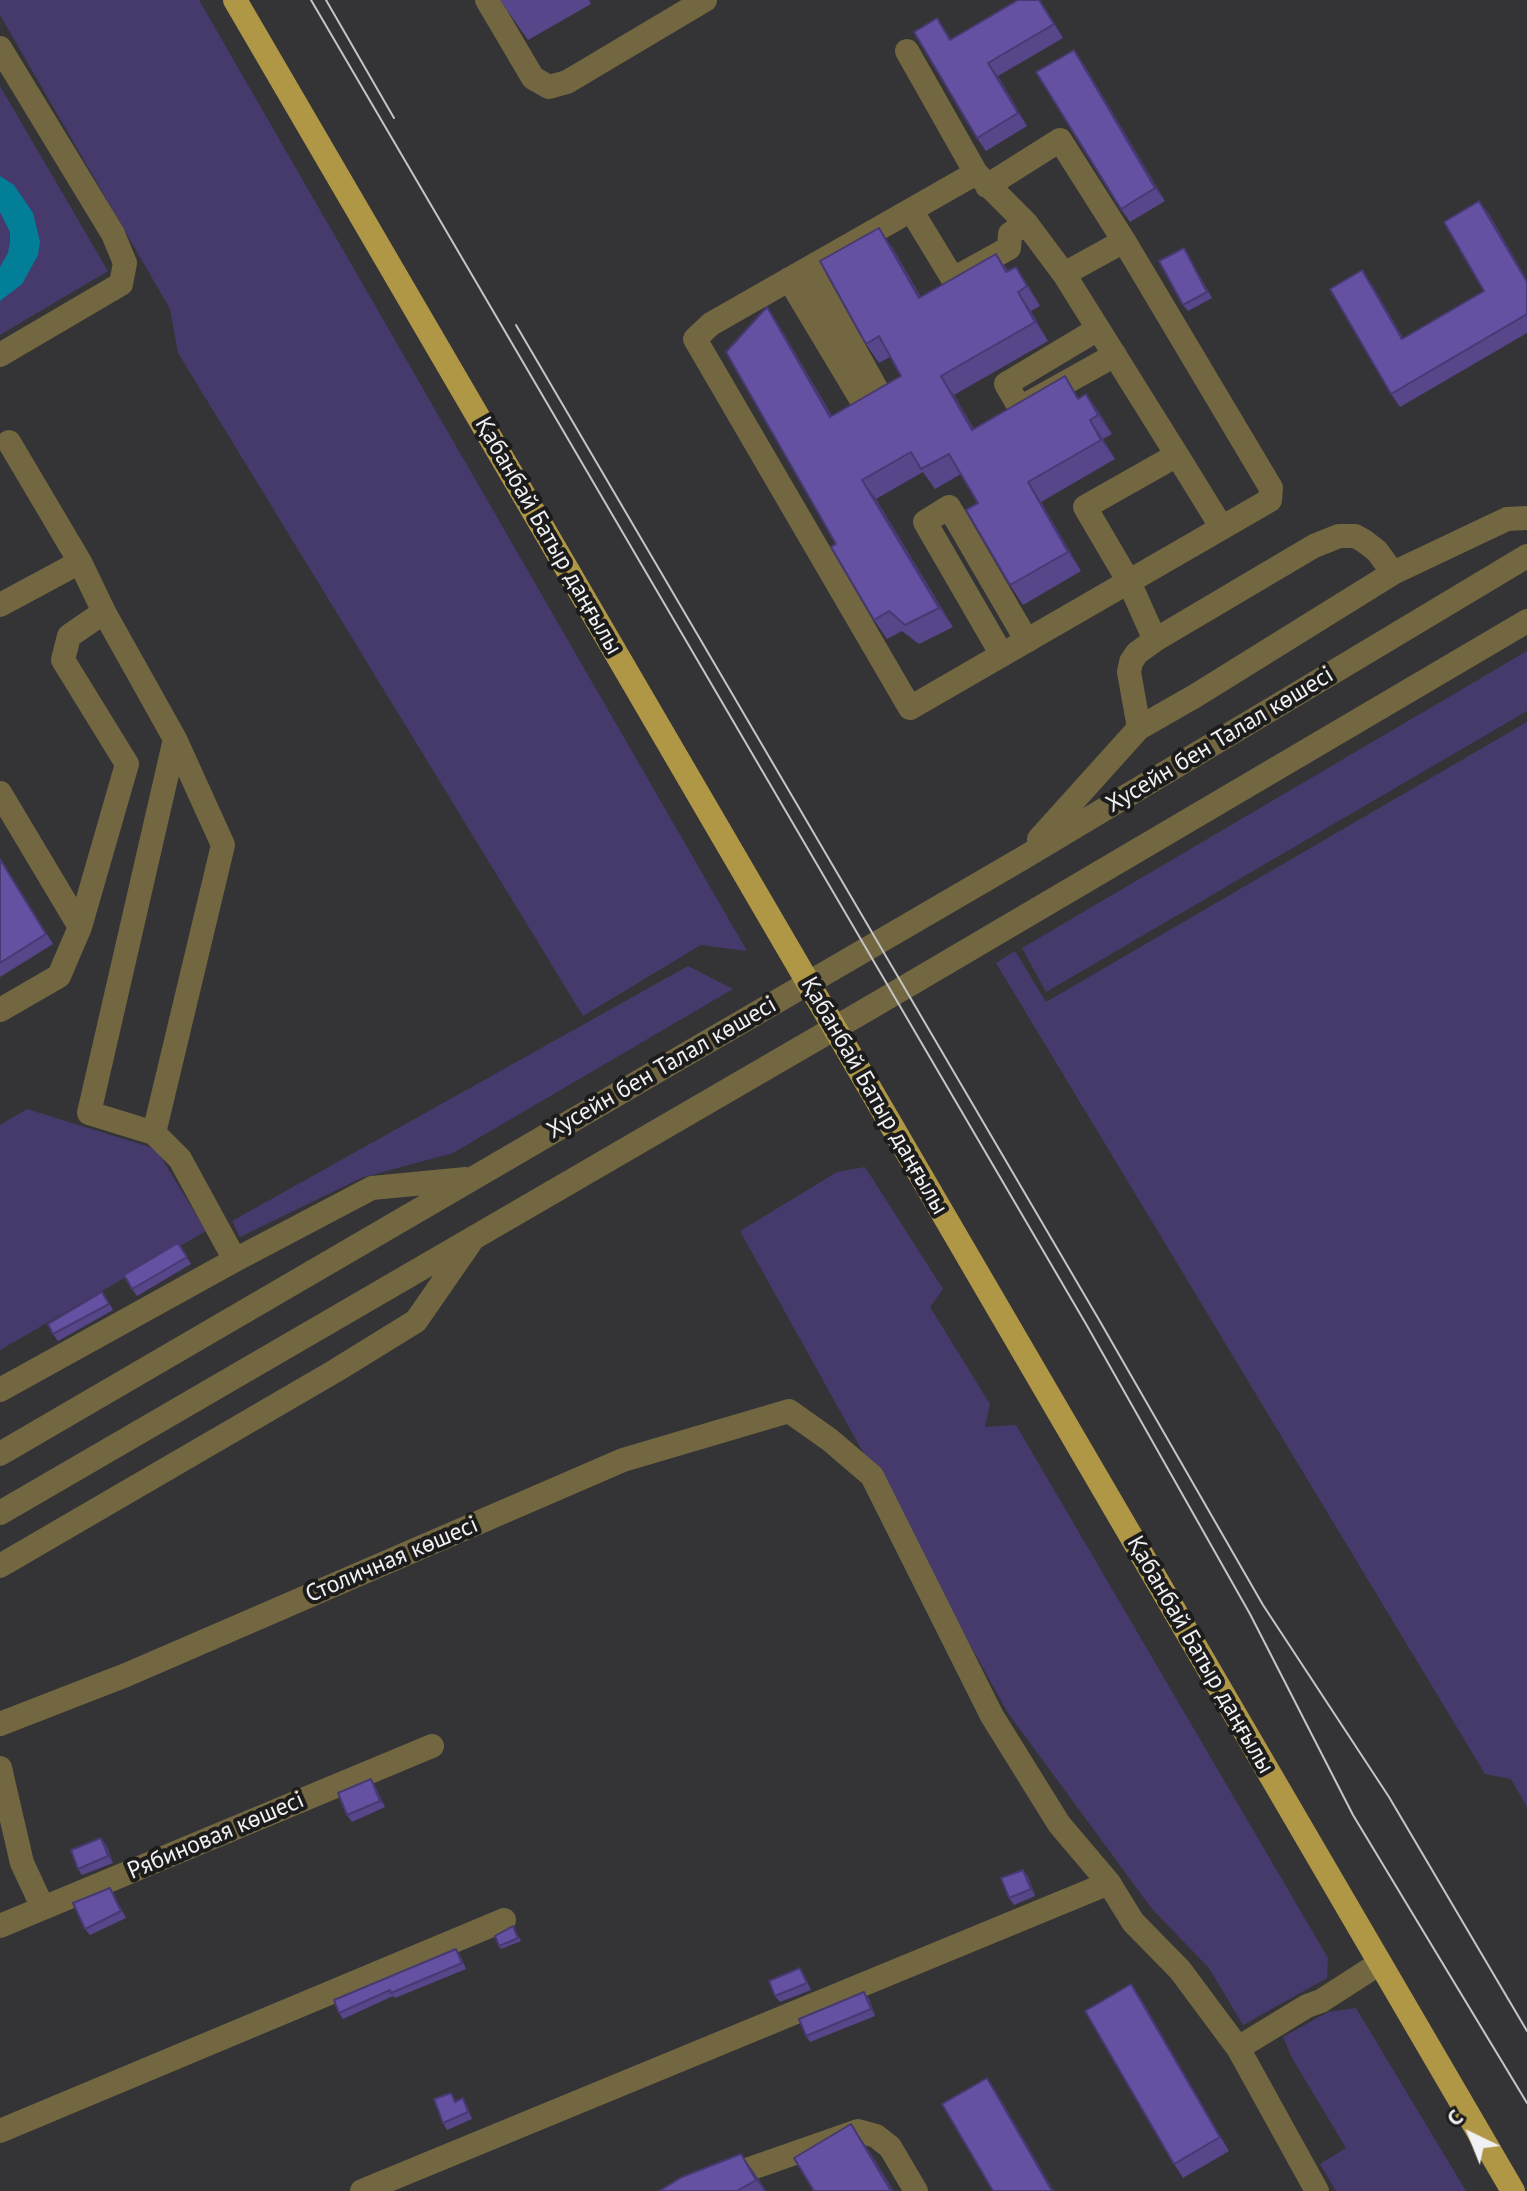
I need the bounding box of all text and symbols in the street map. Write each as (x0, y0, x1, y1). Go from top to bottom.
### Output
street label: Қабанбай Батыр даңғылы (468, 412, 628, 660)
street label: Хусейн бен Талал көшесі (1101, 661, 1339, 819)
street label: Қабанбай Батыр даңғылы (794, 972, 954, 1220)
street label: Хусейн бен Талал көшесі (542, 991, 782, 1145)
street label: Столичная көшесі (301, 1511, 483, 1609)
street label: Қабанбай Батыр даңғылы (1120, 1531, 1280, 1779)
street label: Рябиновая көшесі (123, 1786, 309, 1886)
north arrow (1431, 2095, 1511, 2175)
text: С (1441, 2103, 1469, 2132)

